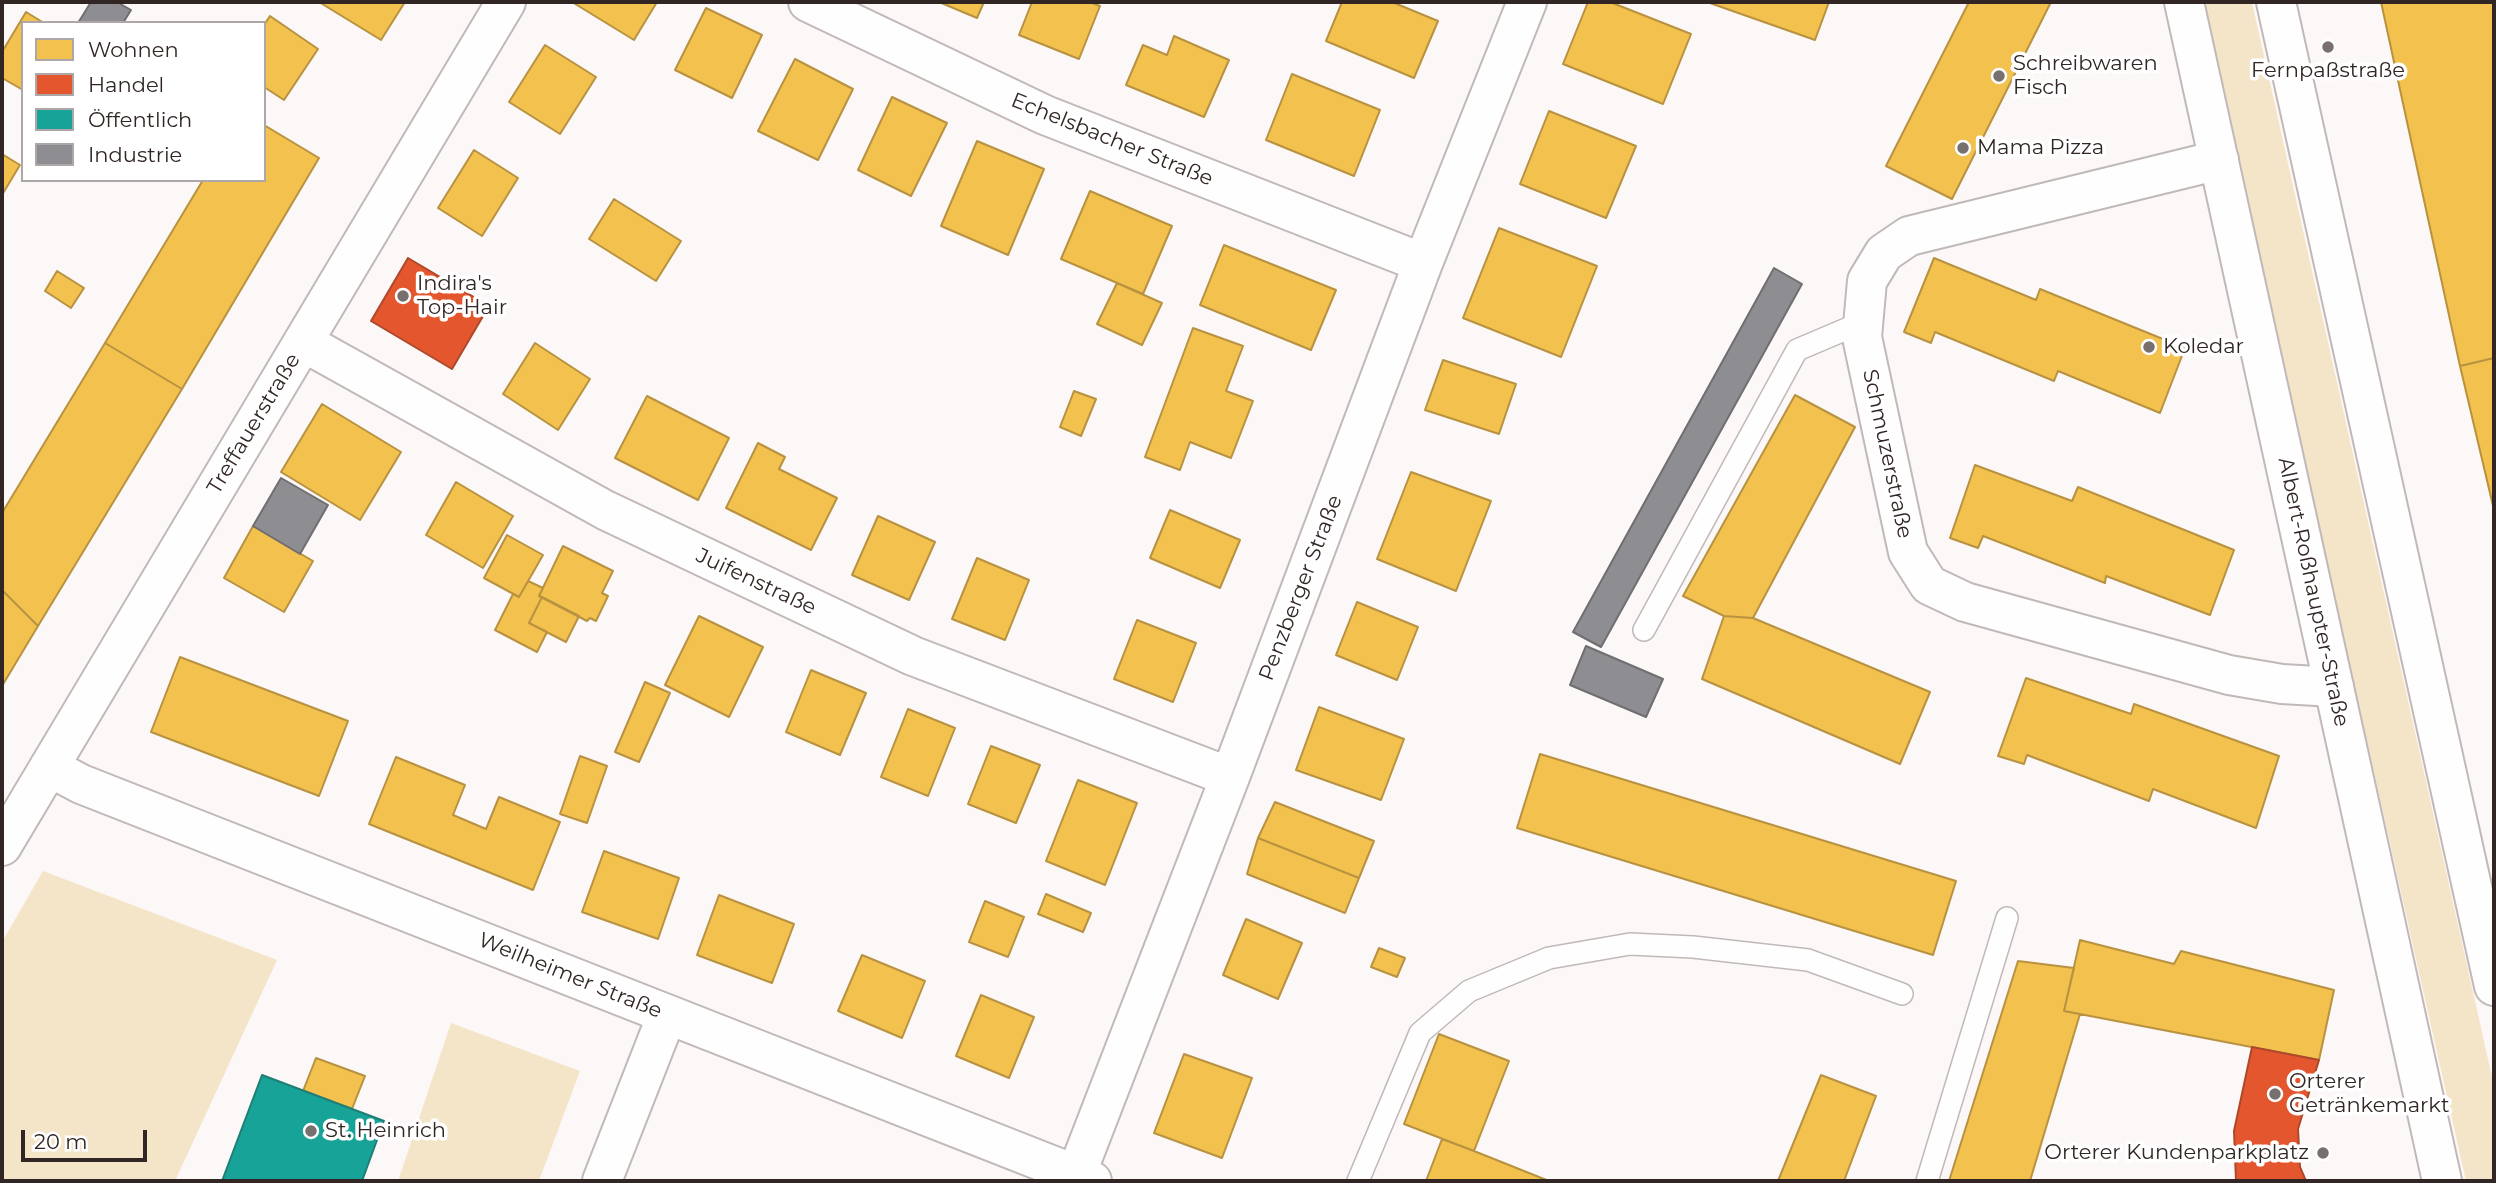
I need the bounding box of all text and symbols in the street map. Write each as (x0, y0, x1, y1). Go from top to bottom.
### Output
legend (21, 21, 266, 182)
text: Wohnen (88, 37, 179, 62)
marker: Fernpaßstraße (2320, 39, 2336, 55)
place label: Schreibwaren Fisch (2013, 51, 2158, 101)
place label: Fernpaßstraße (2251, 58, 2405, 84)
marker: Schreibwaren Fisch (1991, 68, 2007, 84)
text: Handel (88, 72, 164, 97)
street label: Echelsbacher Straße (1007, 88, 1217, 192)
text: Öffentlich (88, 107, 192, 132)
place label: Mama Pizza (1977, 135, 2104, 161)
marker: Mama Pizza (1955, 140, 1971, 156)
text: Industrie (88, 142, 182, 167)
place label: Indira's Top-Hair (417, 271, 507, 321)
marker: Indira's Top-Hair (395, 288, 411, 304)
place label: Koledar (2163, 334, 2244, 360)
marker: Koledar (2141, 339, 2157, 355)
street label: Treffauerstraße (202, 349, 306, 499)
street label: Schmuzerstraße (1857, 367, 1917, 541)
street label: Albert-Roßhaupter-Straße (2272, 455, 2354, 729)
street label: Penzberger Straße (1254, 492, 1348, 684)
street label: Juifenstraße (692, 543, 820, 621)
street label: Weilheimer Straße (475, 928, 665, 1024)
place label: Orterer Getränkemarkt (2289, 1069, 2449, 1119)
marker: Orterer Getränkemarkt (2267, 1086, 2283, 1102)
scale bar (24, 1116, 150, 1160)
place label: St. Heinrich (325, 1118, 446, 1144)
marker: St. Heinrich (303, 1123, 319, 1139)
text: 20 m (34, 1129, 88, 1154)
place label: Orterer Kundenparkplatz (2044, 1140, 2309, 1166)
marker: Orterer Kundenparkplatz (2315, 1145, 2331, 1161)

